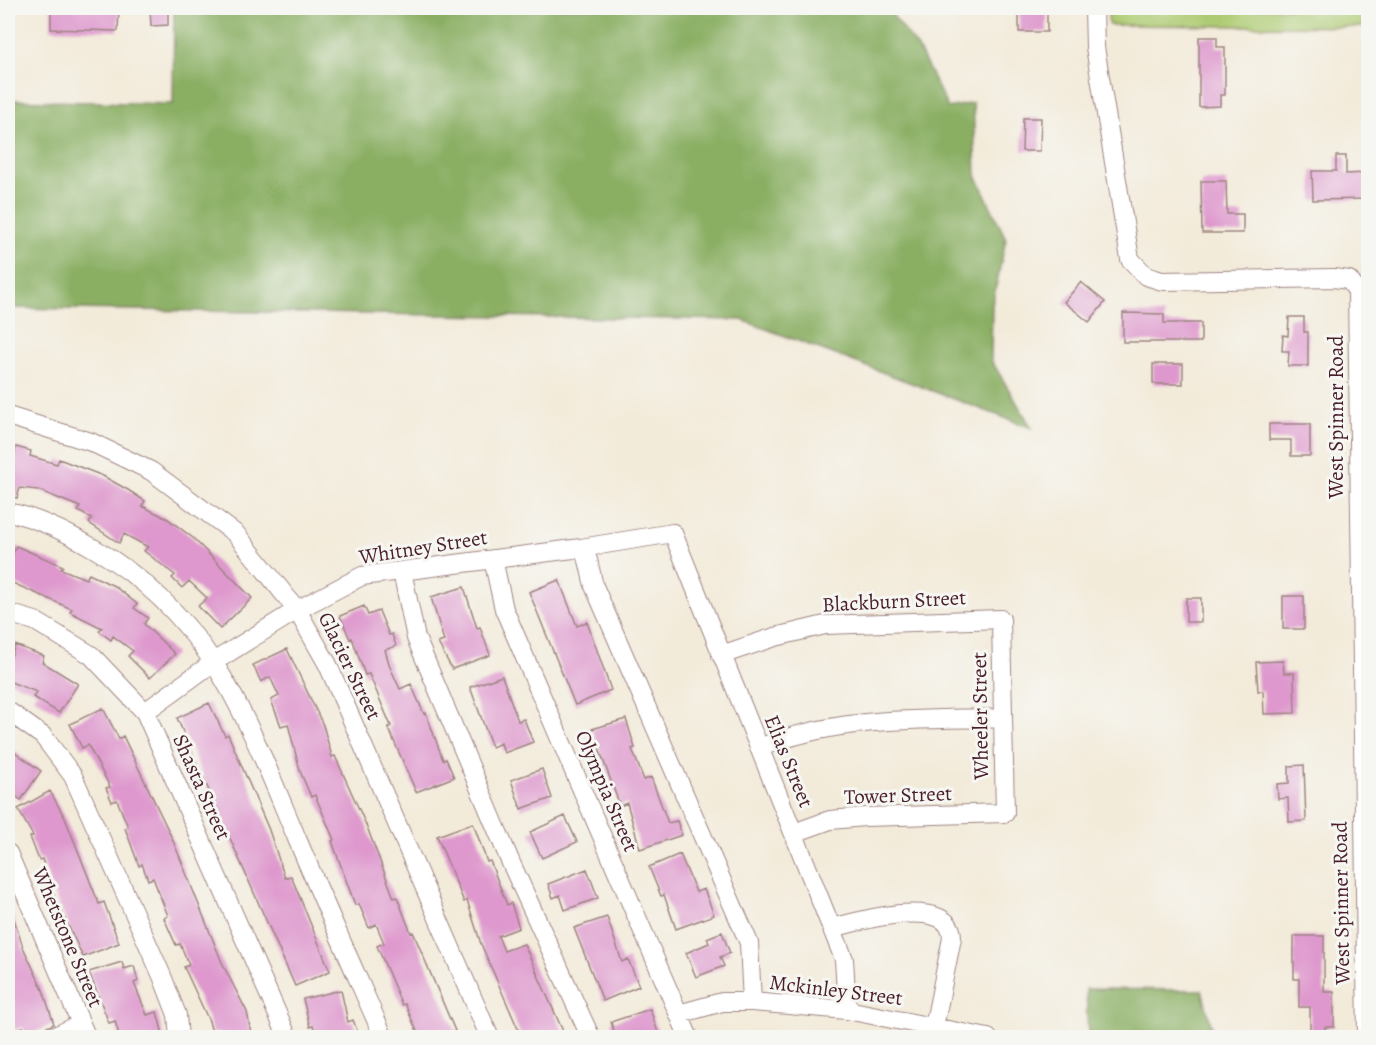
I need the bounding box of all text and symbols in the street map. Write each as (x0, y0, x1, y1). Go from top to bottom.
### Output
street label: West Spinner Road (1322, 335, 1350, 500)
street label: Whitney Street (356, 523, 489, 571)
street label: Blackburn Street (821, 583, 967, 619)
street label: Glacier Street (312, 607, 388, 725)
street label: Wheeler Street (965, 652, 995, 781)
street label: Elias Street (758, 711, 820, 811)
street label: Olympia Street (569, 726, 645, 856)
street label: Shasta Street (166, 730, 238, 844)
street label: Tower Street (844, 779, 953, 811)
street label: West Spinner Road (1326, 820, 1356, 986)
street label: Whetstone Street (26, 862, 110, 1011)
street label: Mckinley Street (768, 968, 904, 1012)

